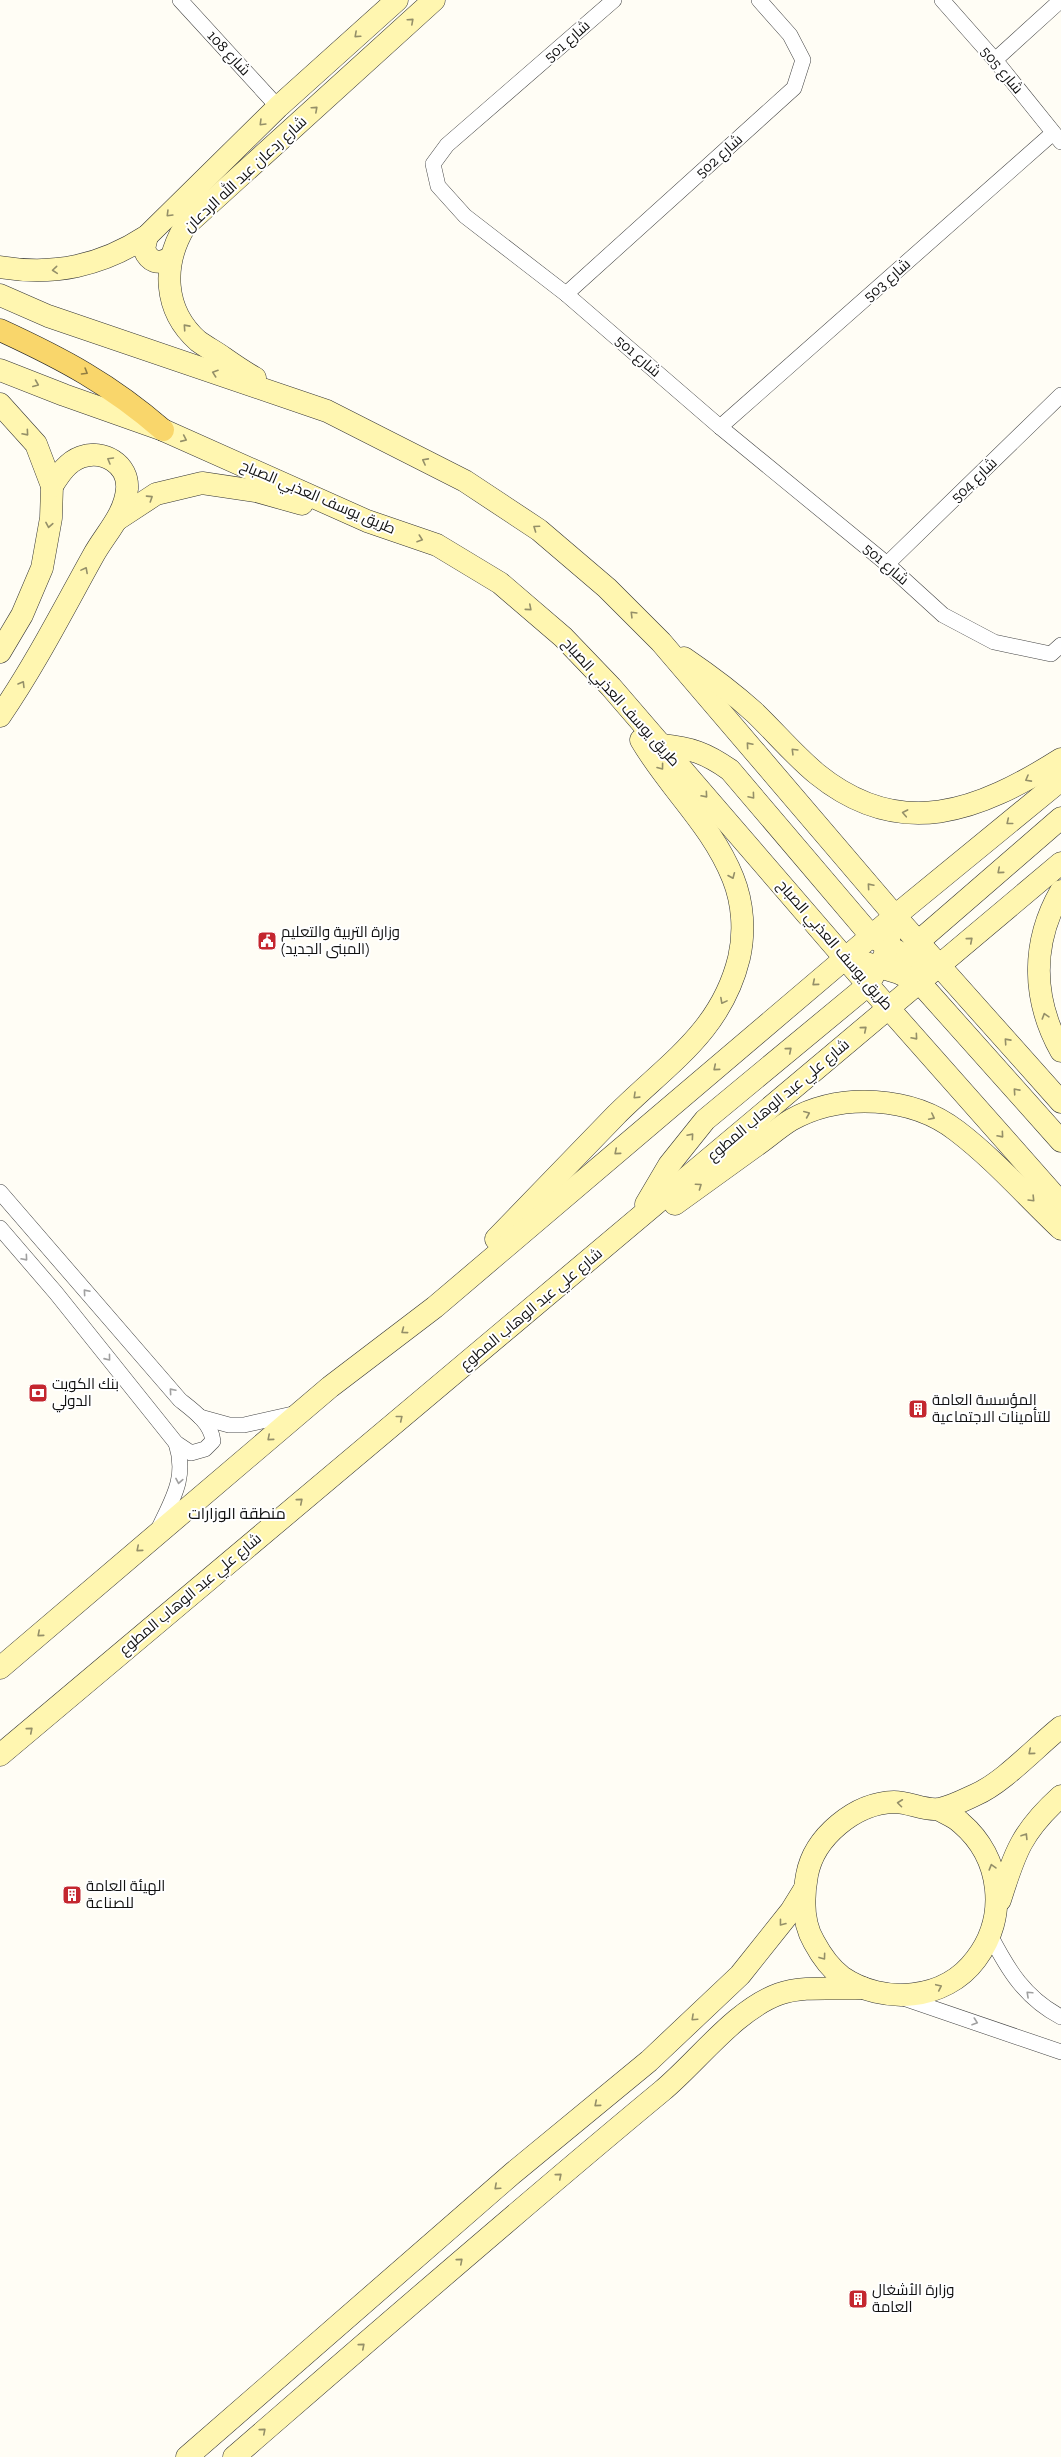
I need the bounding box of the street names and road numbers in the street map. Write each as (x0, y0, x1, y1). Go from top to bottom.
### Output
street label: شارع 501 (541, 16, 595, 67)
street label: شارع 108 (202, 27, 254, 81)
street label: شارع 505 (975, 43, 1027, 99)
street label: شارع ردعان عبد الله الردعان (179, 112, 312, 237)
street label: شارع 502 (692, 130, 747, 183)
street label: شارع 503 (860, 255, 915, 307)
street label: شارع 501 (610, 331, 664, 382)
street label: شارع 504 (947, 454, 1002, 508)
street label: طريق يوسف العذبي الصباح (236, 456, 398, 541)
street label: شارع 501 (858, 539, 912, 590)
street label: طريق يوسف العذبي الصباح (556, 634, 684, 772)
street label: طريق يوسف العذبي الصباح (771, 876, 897, 1016)
street label: شارع علي عبد الوهاب المطوع (703, 1035, 855, 1167)
street label: شارع علي عبد الوهاب المطوع (456, 1244, 608, 1376)
street label: شارع علي عبد الوهاب المطوع (115, 1529, 267, 1661)

